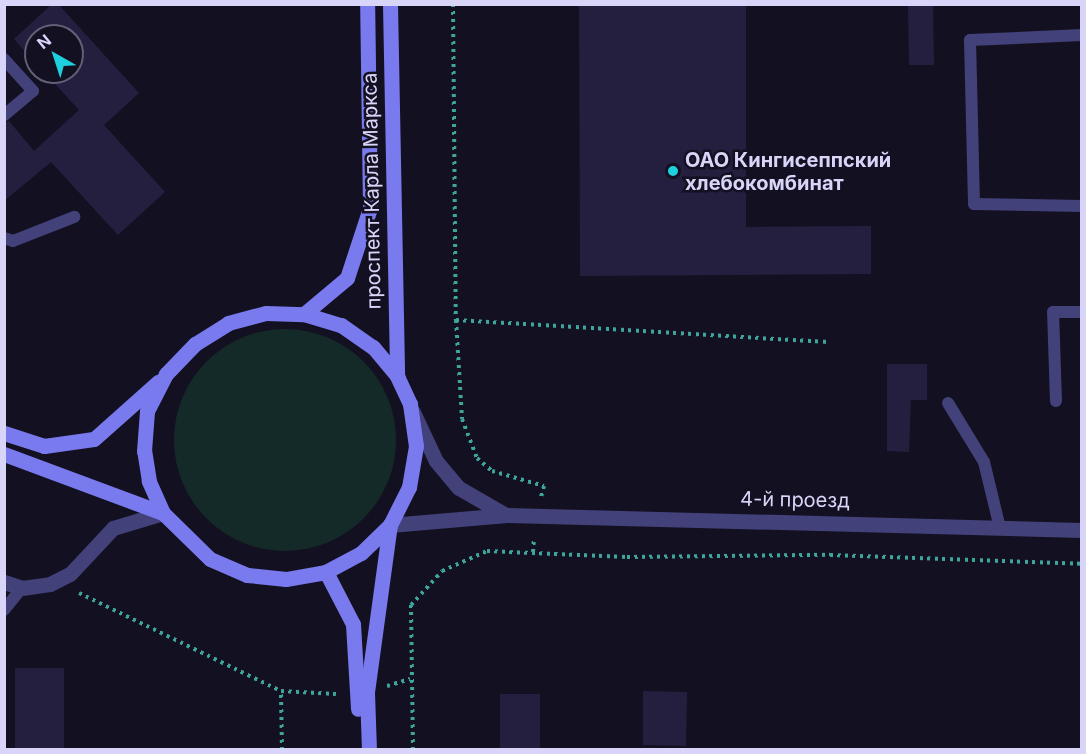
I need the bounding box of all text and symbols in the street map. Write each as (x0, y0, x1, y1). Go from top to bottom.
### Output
north arrow (24, 24, 84, 84)
text: N (33, 30, 55, 53)
street label: проспект Карла Маркса (358, 72, 386, 310)
place label: ОАО Кингисеппский хлебокомбинат (685, 148, 891, 195)
marker: ОАО Кингисеппский хлебокомбинат (666, 164, 680, 178)
street label: 4-й проезд (740, 487, 850, 513)

